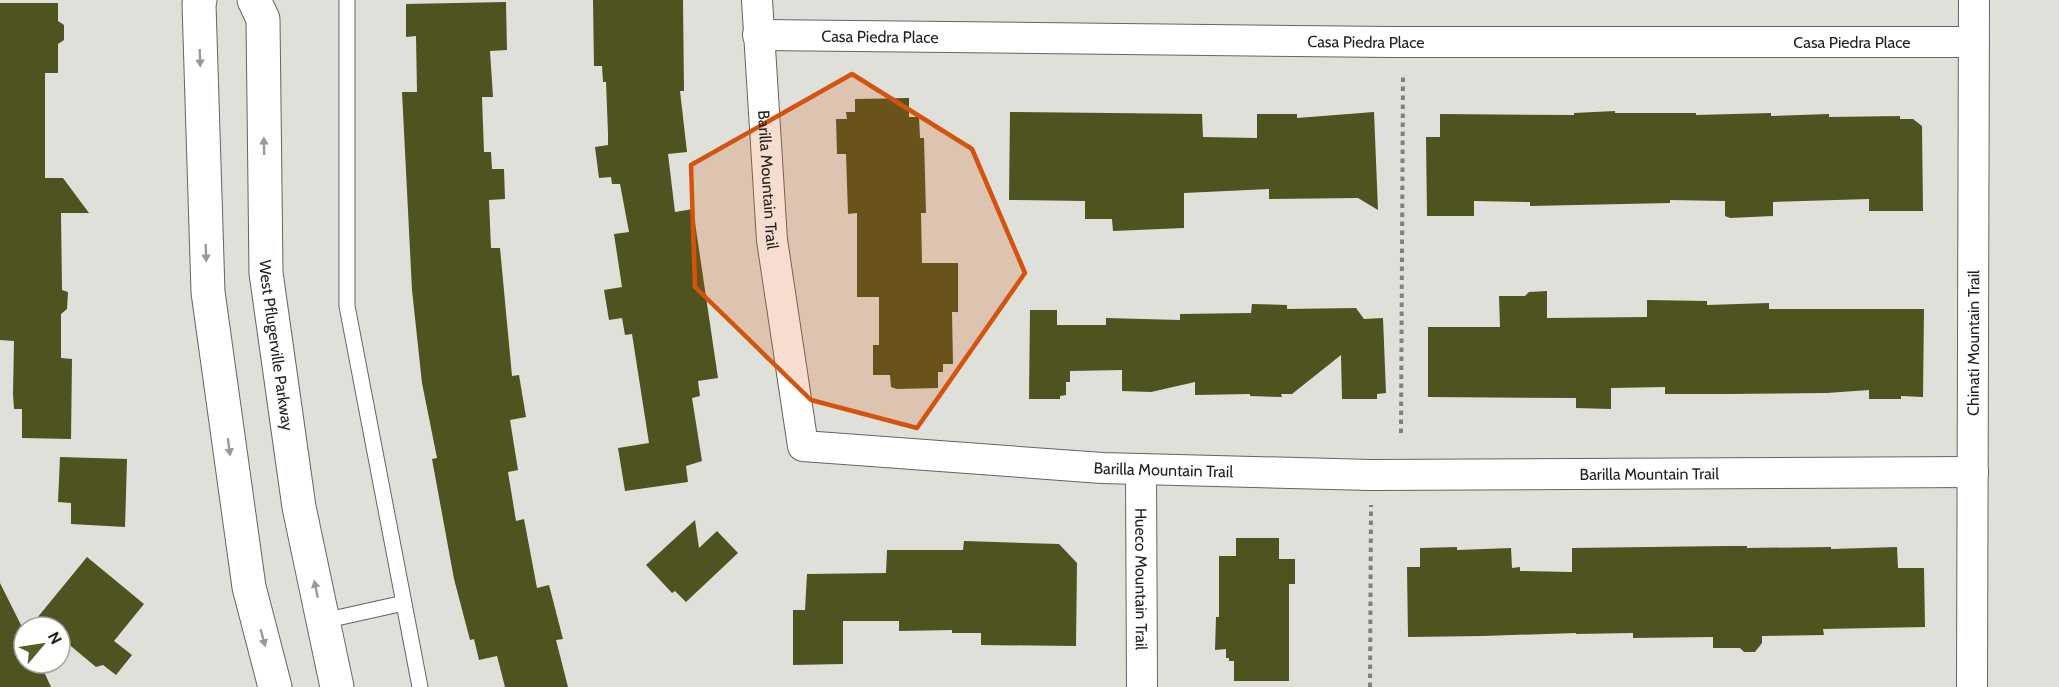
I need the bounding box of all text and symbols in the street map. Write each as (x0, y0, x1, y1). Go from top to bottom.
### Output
street label: Casa Piedra Place (821, 26, 939, 46)
street label: Casa Piedra Place (1307, 32, 1425, 52)
street label: Casa Piedra Place (1793, 33, 1911, 52)
one-way arrow (196, 49, 205, 68)
street label: Barilla Mountain Trail (754, 109, 783, 251)
one-way arrow (260, 137, 269, 156)
one-way arrow (202, 244, 211, 263)
street label: West Pflugerville Parkway (256, 260, 298, 432)
street label: Chinati Mountain Trail (1963, 270, 1983, 416)
one-way arrow (225, 437, 234, 456)
street label: Barilla Mountain Trail (1093, 458, 1234, 481)
street label: Barilla Mountain Trail (1580, 464, 1719, 483)
street label: Hueco Mountain Trail (1132, 508, 1151, 650)
one-way arrow (311, 579, 320, 598)
north arrow (12, 615, 72, 675)
text: N (44, 628, 66, 648)
one-way arrow (258, 629, 268, 648)

